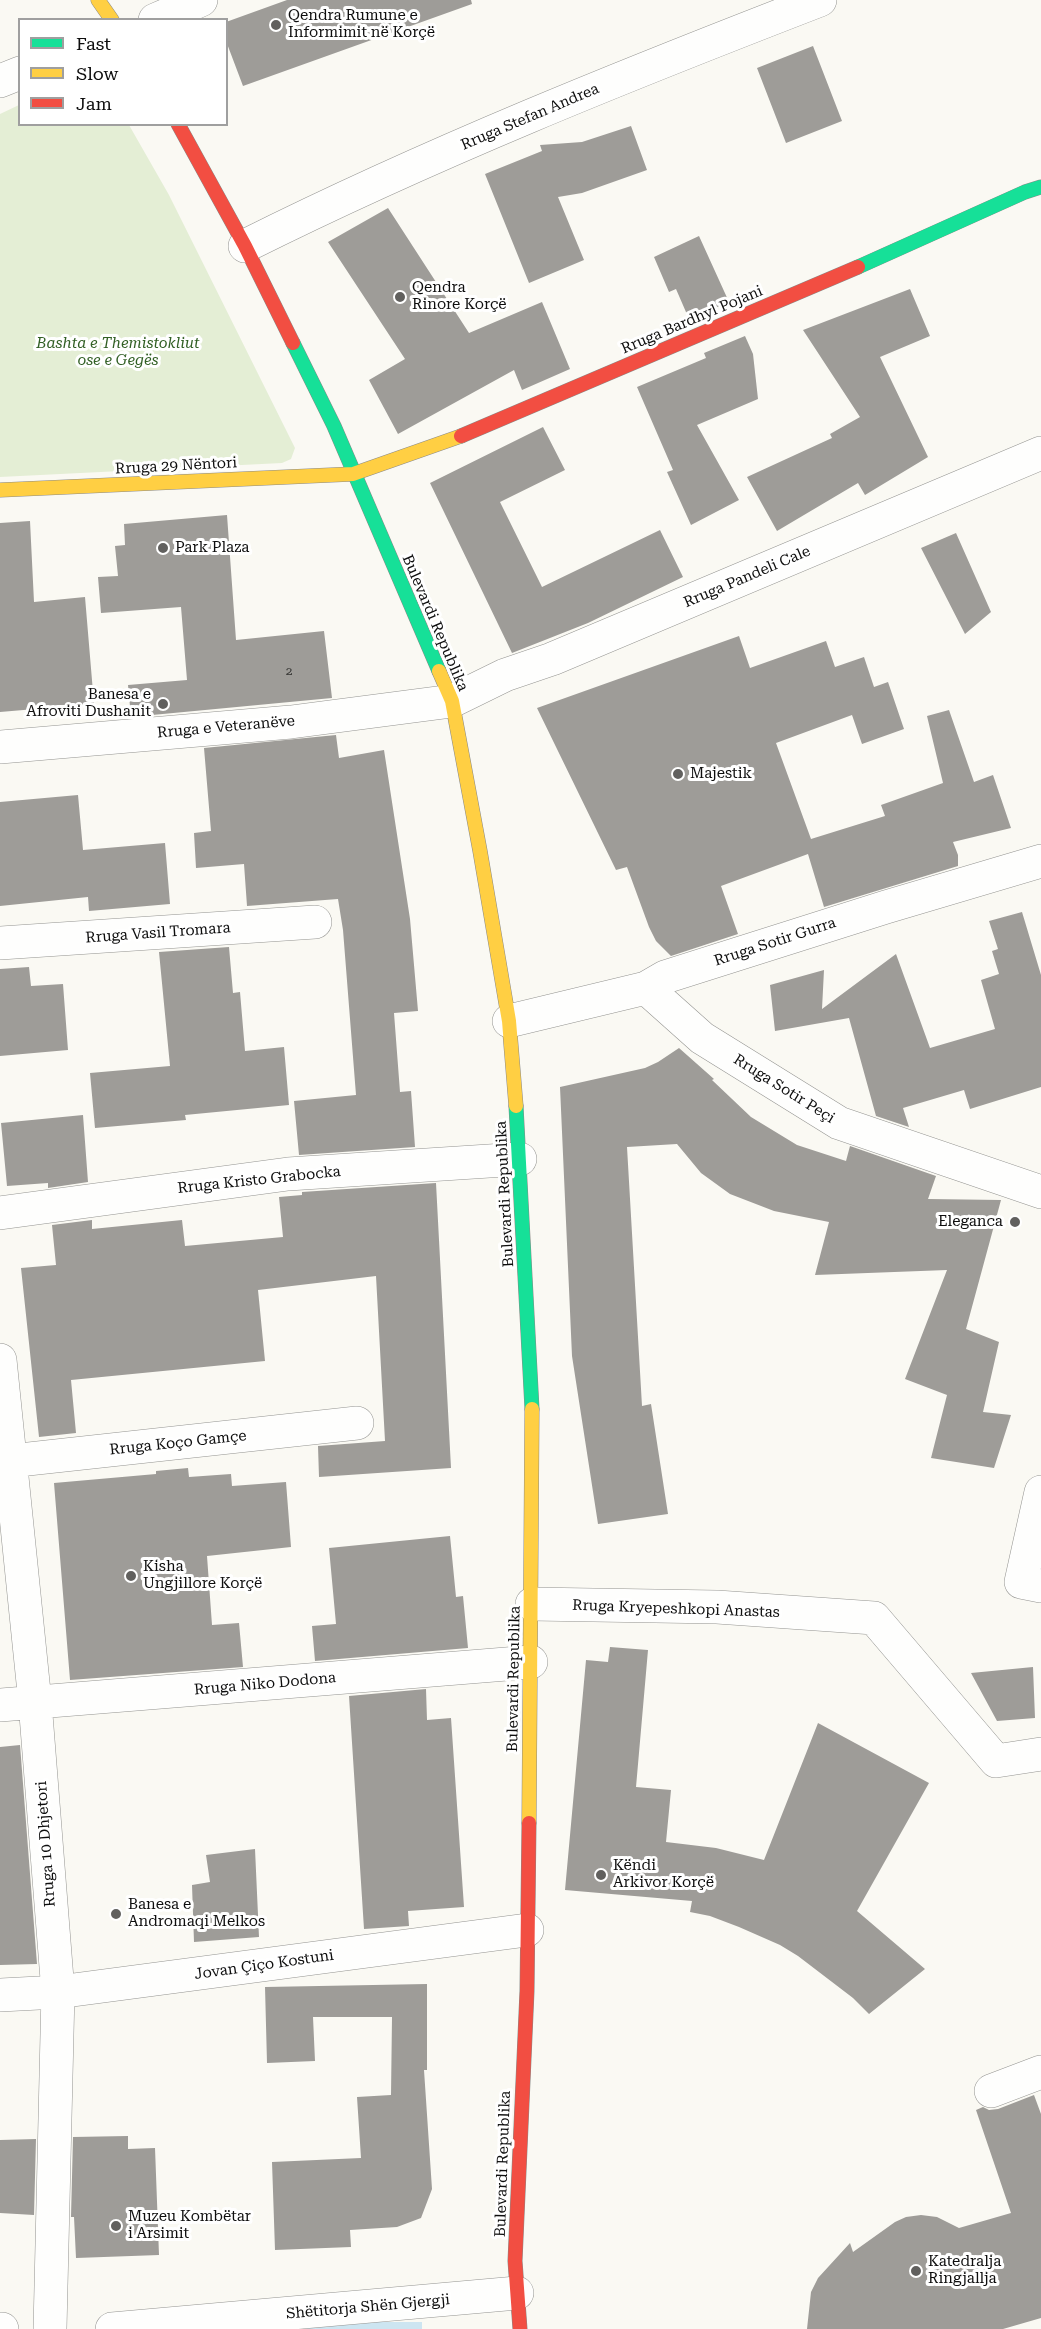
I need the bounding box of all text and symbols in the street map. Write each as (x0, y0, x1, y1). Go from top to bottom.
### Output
place label: Qendra Rumune e Informimit në Korçë (288, 7, 435, 42)
legend (18, 18, 228, 126)
marker: Qendra Rumune e Informimit në Korçë (269, 18, 283, 32)
text: Fast (76, 33, 111, 54)
text: Slow (76, 63, 118, 84)
street label: Rruga Stefan Andrea (458, 80, 602, 154)
text: Jam (76, 93, 112, 114)
place label: Qendra Rinore Korçë (412, 279, 507, 314)
street label: Rruga Bardhyl Pojani (618, 282, 766, 358)
marker: Qendra Rinore Korçë (393, 290, 407, 304)
park label: Bashta e Themistokliut ose e Gegës (36, 335, 200, 370)
street label: Rruga 29 Nëntori (115, 454, 237, 478)
place label: Park Plaza (175, 539, 249, 557)
marker: Park Plaza (156, 541, 170, 555)
street label: Rruga Pandeli Cale (681, 542, 813, 612)
street label: Bulevardi Republika (398, 552, 472, 694)
house number: 2 (286, 664, 292, 678)
place label: Banesa e Afroviti Dushanit (26, 686, 151, 721)
marker: Banesa e Afroviti Dushanit (156, 697, 170, 711)
street label: Rruga e Veteranëve (156, 712, 296, 742)
place label: Majestik (690, 765, 752, 783)
marker: Majestik (671, 767, 685, 781)
street label: Rruga Sotir Gurra (712, 914, 838, 970)
street label: Rruga Vasil Tromara (85, 919, 231, 947)
street label: Rruga Sotir Peçi (730, 1051, 838, 1127)
street label: Bulevardi Republika (492, 1120, 518, 1268)
street label: Rruga Kristo Grabocka (177, 1162, 341, 1198)
place label: Eleganca (938, 1213, 1003, 1231)
marker: Eleganca (1008, 1215, 1022, 1229)
street label: Rruga Koço Gamçe (109, 1427, 247, 1459)
place label: Kisha Ungjillore Korçë (143, 1558, 262, 1593)
marker: Kisha Ungjillore Korçë (124, 1569, 138, 1583)
street label: Rruga Kryepeshkopi Anastas (572, 1596, 780, 1622)
street label: Bulevardi Republika (504, 1606, 524, 1752)
street label: Rruga Niko Dodona (193, 1669, 337, 1699)
street label: Rruga 10 Dhjetori (33, 1780, 59, 1908)
place label: Këndi Arkivor Korçë (613, 1857, 714, 1892)
marker: Këndi Arkivor Korçë (594, 1868, 608, 1882)
place label: Banesa e Andromaqi Melkos (128, 1896, 265, 1931)
marker: Banesa e Andromaqi Melkos (109, 1907, 123, 1921)
street label: Jovan Çiço Kostuni (193, 1946, 335, 1984)
street label: Bulevardi Republika (491, 2090, 515, 2238)
place label: Muzeu Kombëtar i Arsimit (128, 2208, 251, 2243)
marker: Muzeu Kombëtar i Arsimit (109, 2219, 123, 2233)
place label: Katedralja Ringjallja (928, 2253, 1001, 2288)
marker: Katedralja Ringjallja (909, 2264, 923, 2278)
street label: Shëtitorja Shën Gjergji (285, 2291, 451, 2323)

